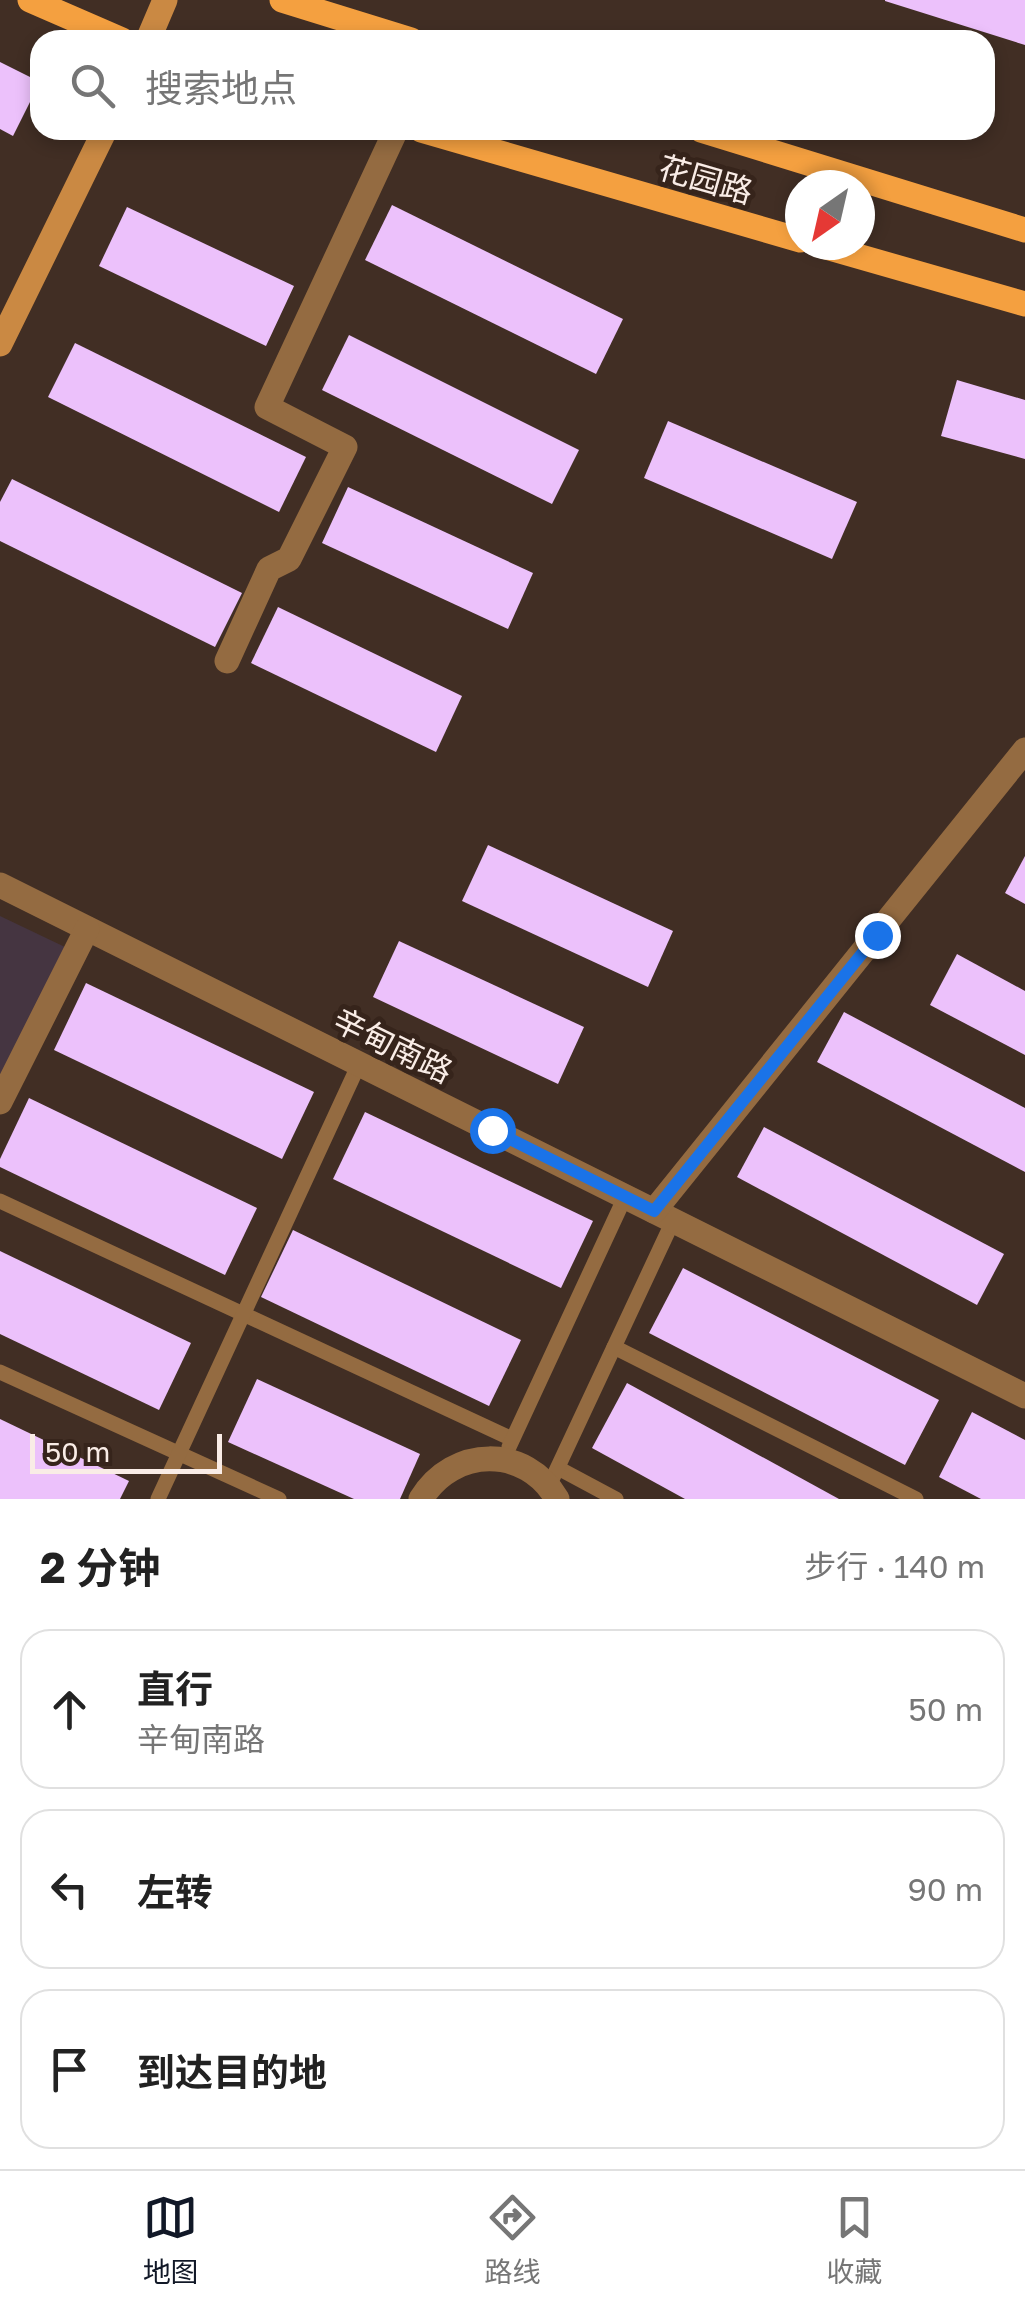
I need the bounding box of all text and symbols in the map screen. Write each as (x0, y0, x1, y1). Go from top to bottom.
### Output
search box (30, 30, 995, 140)
icon: search (65, 58, 120, 113)
text: 搜索地点 (145, 65, 297, 110)
street label: 花园路 (655, 148, 757, 210)
north arrow (785, 170, 875, 260)
route end (855, 913, 901, 959)
street label: 辛甸南路 (327, 1000, 459, 1090)
route start (470, 1108, 516, 1154)
scale bar (30, 1429, 222, 1474)
text: 50 m (45, 1435, 110, 1468)
text: 2 分钟 (40, 1542, 160, 1592)
text: 步行 · 140 m (804, 1547, 985, 1585)
text: 直行 (137, 1666, 213, 1711)
icon: ahead (42, 1682, 97, 1737)
text: 50 m (908, 1690, 983, 1728)
text: 辛甸南路 (137, 1720, 265, 1758)
icon: left (42, 1862, 97, 1917)
text: 左转 (137, 1869, 213, 1914)
text: 90 m (907, 1870, 983, 1908)
icon: arrive (42, 2042, 97, 2097)
text: 到达目的地 (137, 2049, 327, 2094)
tab: 地图 (143, 2190, 199, 2290)
tab: 路线 (484, 2190, 540, 2290)
tab: 收藏 (826, 2190, 882, 2290)

